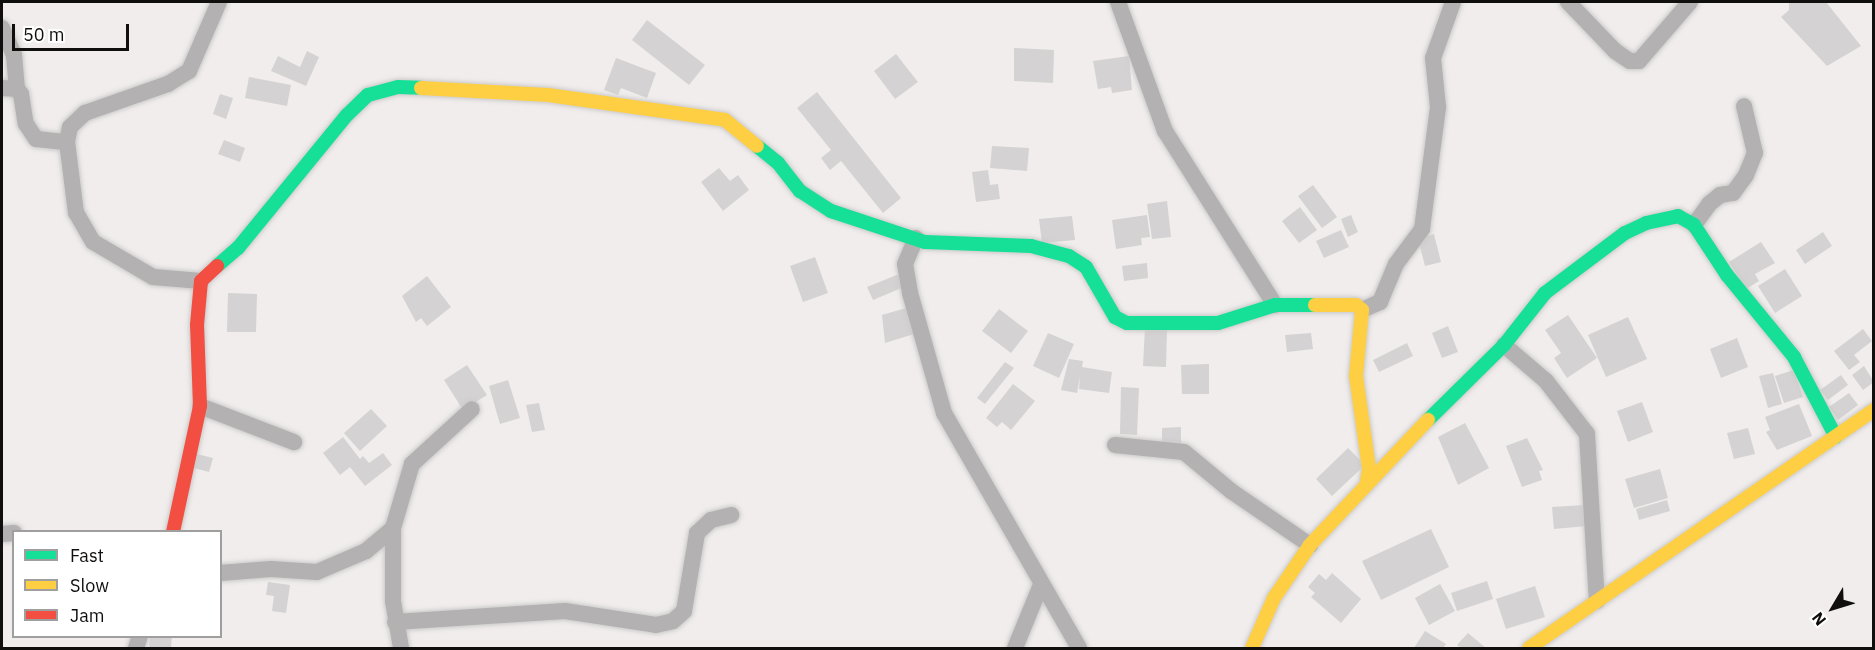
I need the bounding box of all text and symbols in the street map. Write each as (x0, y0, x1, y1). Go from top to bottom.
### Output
scale bar (15, 12, 132, 50)
text: 50 m (23, 23, 65, 46)
legend (12, 530, 222, 638)
text: Fast (70, 544, 104, 567)
text: Slow (70, 574, 109, 597)
north arrow (1803, 578, 1863, 638)
text: Jam (70, 604, 105, 627)
text: N (1807, 608, 1830, 630)

